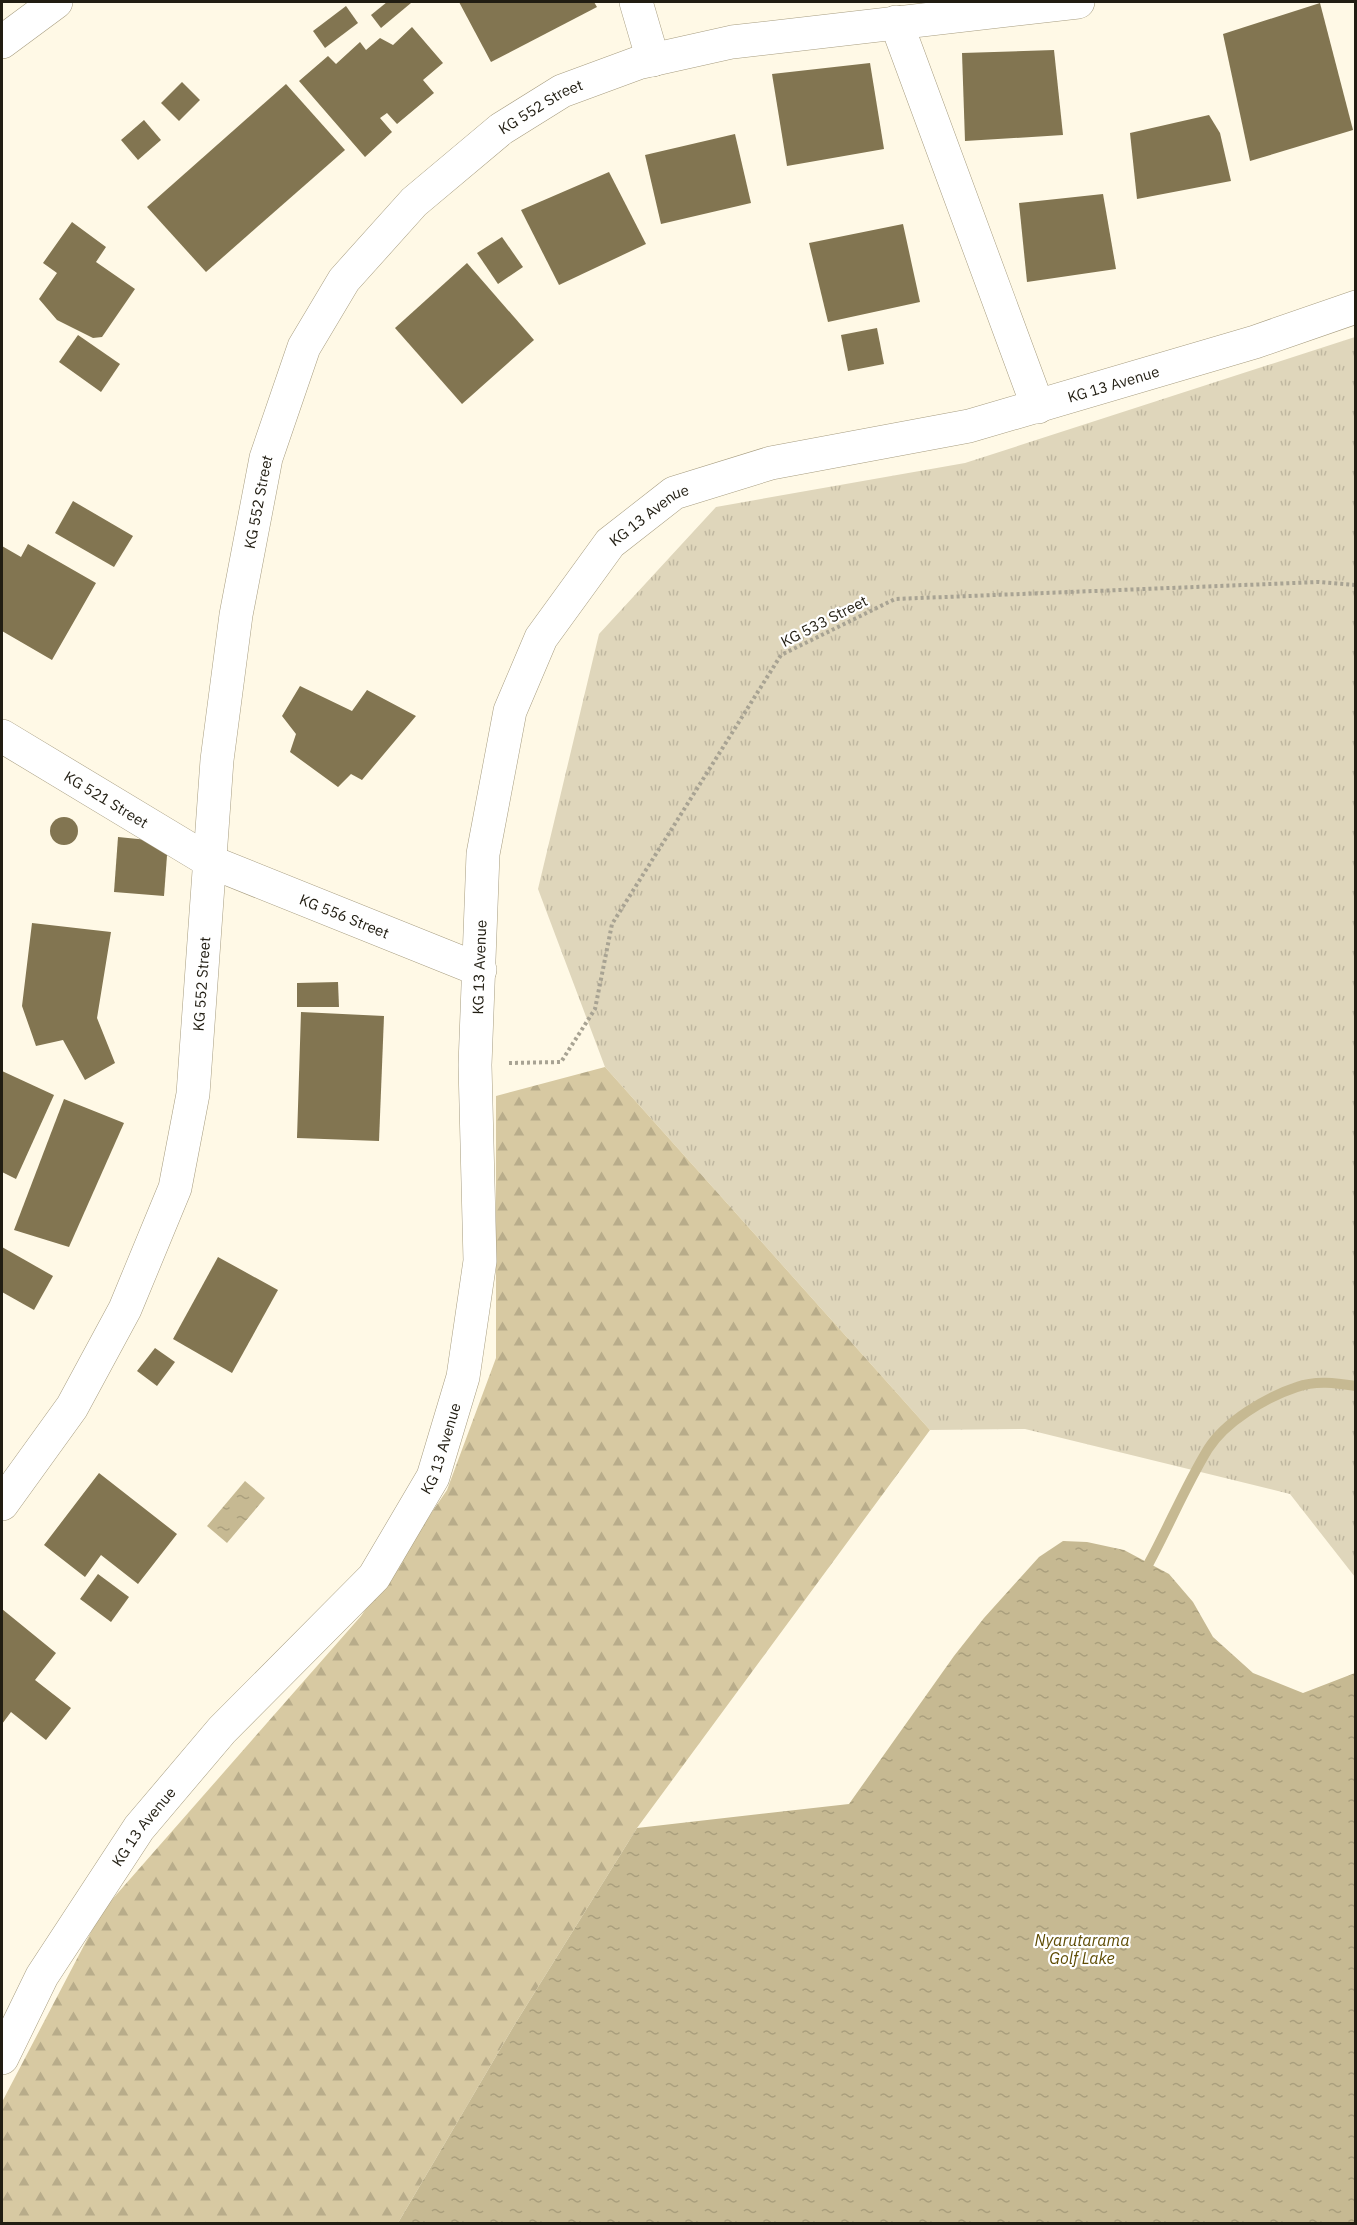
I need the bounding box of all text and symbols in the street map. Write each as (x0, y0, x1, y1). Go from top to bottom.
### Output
street label: KG 552 Street (494, 75, 585, 138)
street label: KG 13 Avenue (1065, 361, 1161, 406)
street label: KG 552 Street (239, 452, 276, 550)
street label: KG 13 Avenue (605, 480, 691, 550)
street label: KG 533 Street (777, 591, 871, 651)
street label: KG 521 Street (61, 766, 152, 832)
street label: KG 556 Street (297, 889, 392, 942)
street label: KG 13 Avenue (467, 919, 490, 1015)
street label: KG 552 Street (188, 936, 214, 1032)
street label: KG 13 Avenue (416, 1400, 464, 1497)
street label: KG 13 Avenue (107, 1783, 179, 1870)
water label: Nyarutarama Golf Lake (1035, 1930, 1129, 1968)

